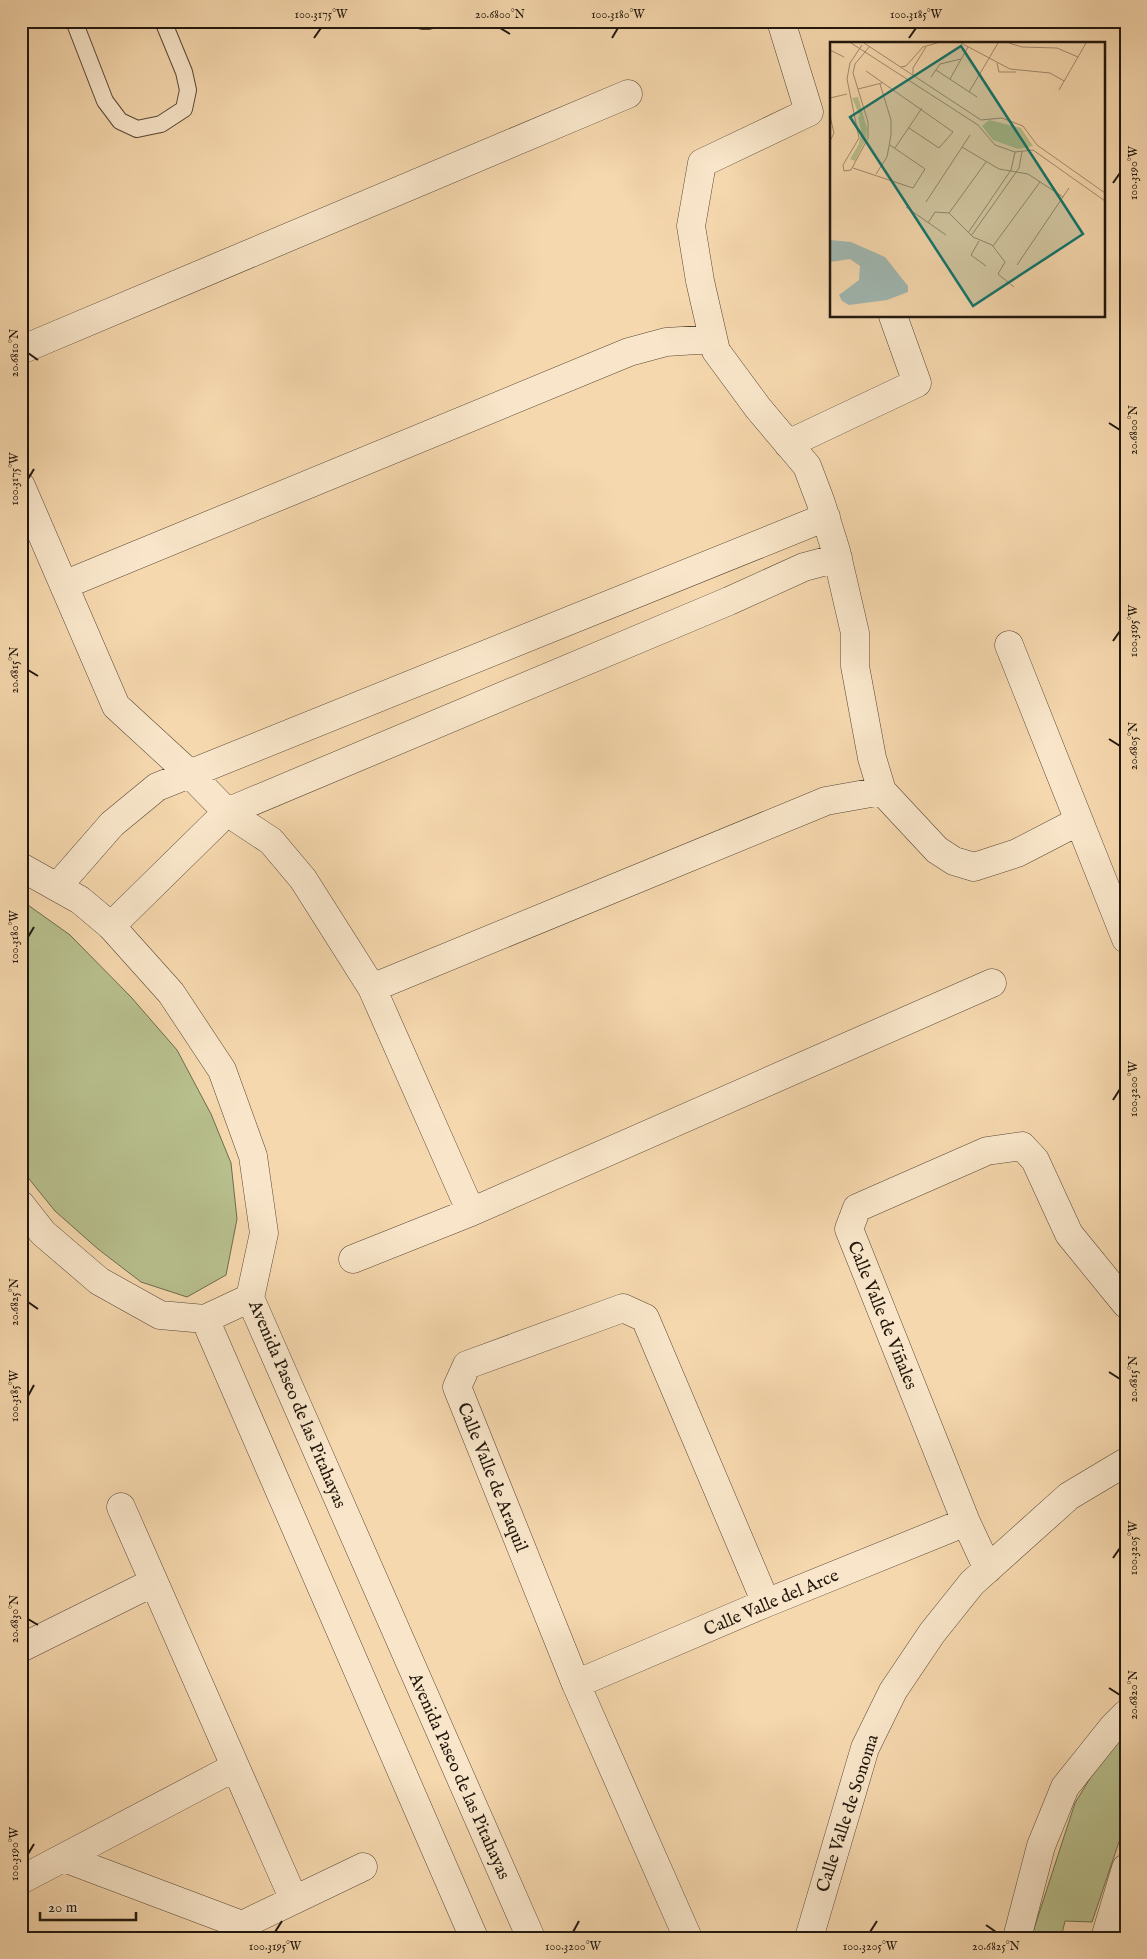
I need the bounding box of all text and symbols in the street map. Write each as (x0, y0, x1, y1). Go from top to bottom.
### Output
text: 100.3175°W (295, 7, 348, 22)
text: 20.6800°N (475, 7, 526, 22)
text: 100.3180°W (591, 7, 645, 22)
text: 100.3185°W (890, 7, 943, 22)
inset map (830, 42, 1104, 318)
text: 100.3190°W (1126, 145, 1141, 200)
text: 20.6810°N (7, 328, 22, 377)
text: 20.6800°N (1126, 404, 1141, 455)
text: 100.3175°W (7, 452, 22, 505)
text: 100.3195°W (1126, 604, 1141, 657)
text: 20.6815°N (7, 646, 22, 693)
text: 20.6805°N (1126, 721, 1141, 770)
text: 100.3180°W (7, 910, 22, 964)
text: 100.3200°W (1126, 1060, 1141, 1117)
street label: Calle Valle de Viñales (841, 1238, 922, 1393)
text: 20.6825°N (7, 1277, 22, 1326)
street label: Avenida Paseo de las Pitahayas (242, 1296, 351, 1512)
text: 20.6815°N (1126, 1355, 1141, 1402)
text: 100.3185°W (7, 1369, 22, 1422)
street label: Calle Valle de Araquil (451, 1399, 532, 1556)
text: 100.3205°W (1126, 1520, 1141, 1575)
street label: Calle Valle del Arce (701, 1565, 843, 1642)
text: 20.6830°N (7, 1594, 22, 1643)
street label: Avenida Paseo de las Pitahayas (402, 1669, 515, 1883)
text: 20.6820°N (1126, 1670, 1141, 1720)
street label: Calle Valle de Sonoma (812, 1731, 885, 1895)
text: 100.3190°W (7, 1826, 22, 1881)
scale bar (40, 1889, 136, 1921)
text: 20 m (48, 1898, 78, 1917)
text: 100.3195°W (249, 1939, 302, 1954)
text: 100.3200°W (545, 1939, 602, 1954)
text: 100.3205°W (843, 1939, 898, 1954)
text: 20.6825°N (972, 1939, 1021, 1954)

